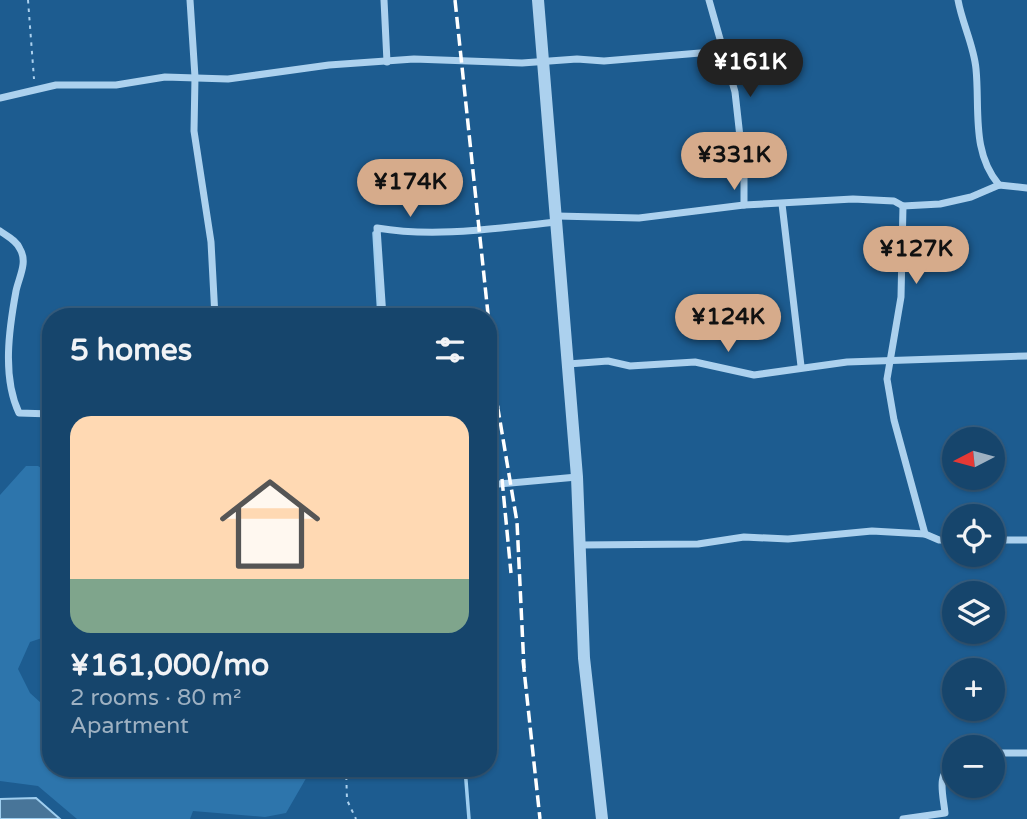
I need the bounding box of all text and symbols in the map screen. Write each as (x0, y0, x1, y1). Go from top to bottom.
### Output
pin: ¥161K (701, 40, 799, 99)
text: ¥161K (713, 48, 787, 76)
pin: ¥331K (685, 132, 783, 192)
text: ¥331K (697, 141, 771, 169)
pin: ¥174K (361, 160, 459, 219)
text: ¥174K (373, 168, 447, 196)
pin: ¥127K (867, 226, 965, 286)
text: ¥127K (879, 235, 953, 263)
pin: ¥124K (679, 294, 777, 354)
text: ¥124K (691, 303, 765, 331)
icon: filters (431, 331, 469, 369)
text: 5 homes (70, 332, 192, 369)
north arrow (942, 427, 1004, 490)
map controls (942, 427, 1005, 798)
icon: home (207, 461, 333, 587)
button: locate (942, 504, 1005, 567)
button: layers (942, 581, 1005, 644)
text: ¥161,000/mo (70, 647, 269, 684)
button: + (942, 658, 1005, 721)
text: 2 rooms · 80 m² (70, 684, 241, 712)
text: Apartment (70, 712, 189, 740)
button: − (942, 735, 1005, 798)

